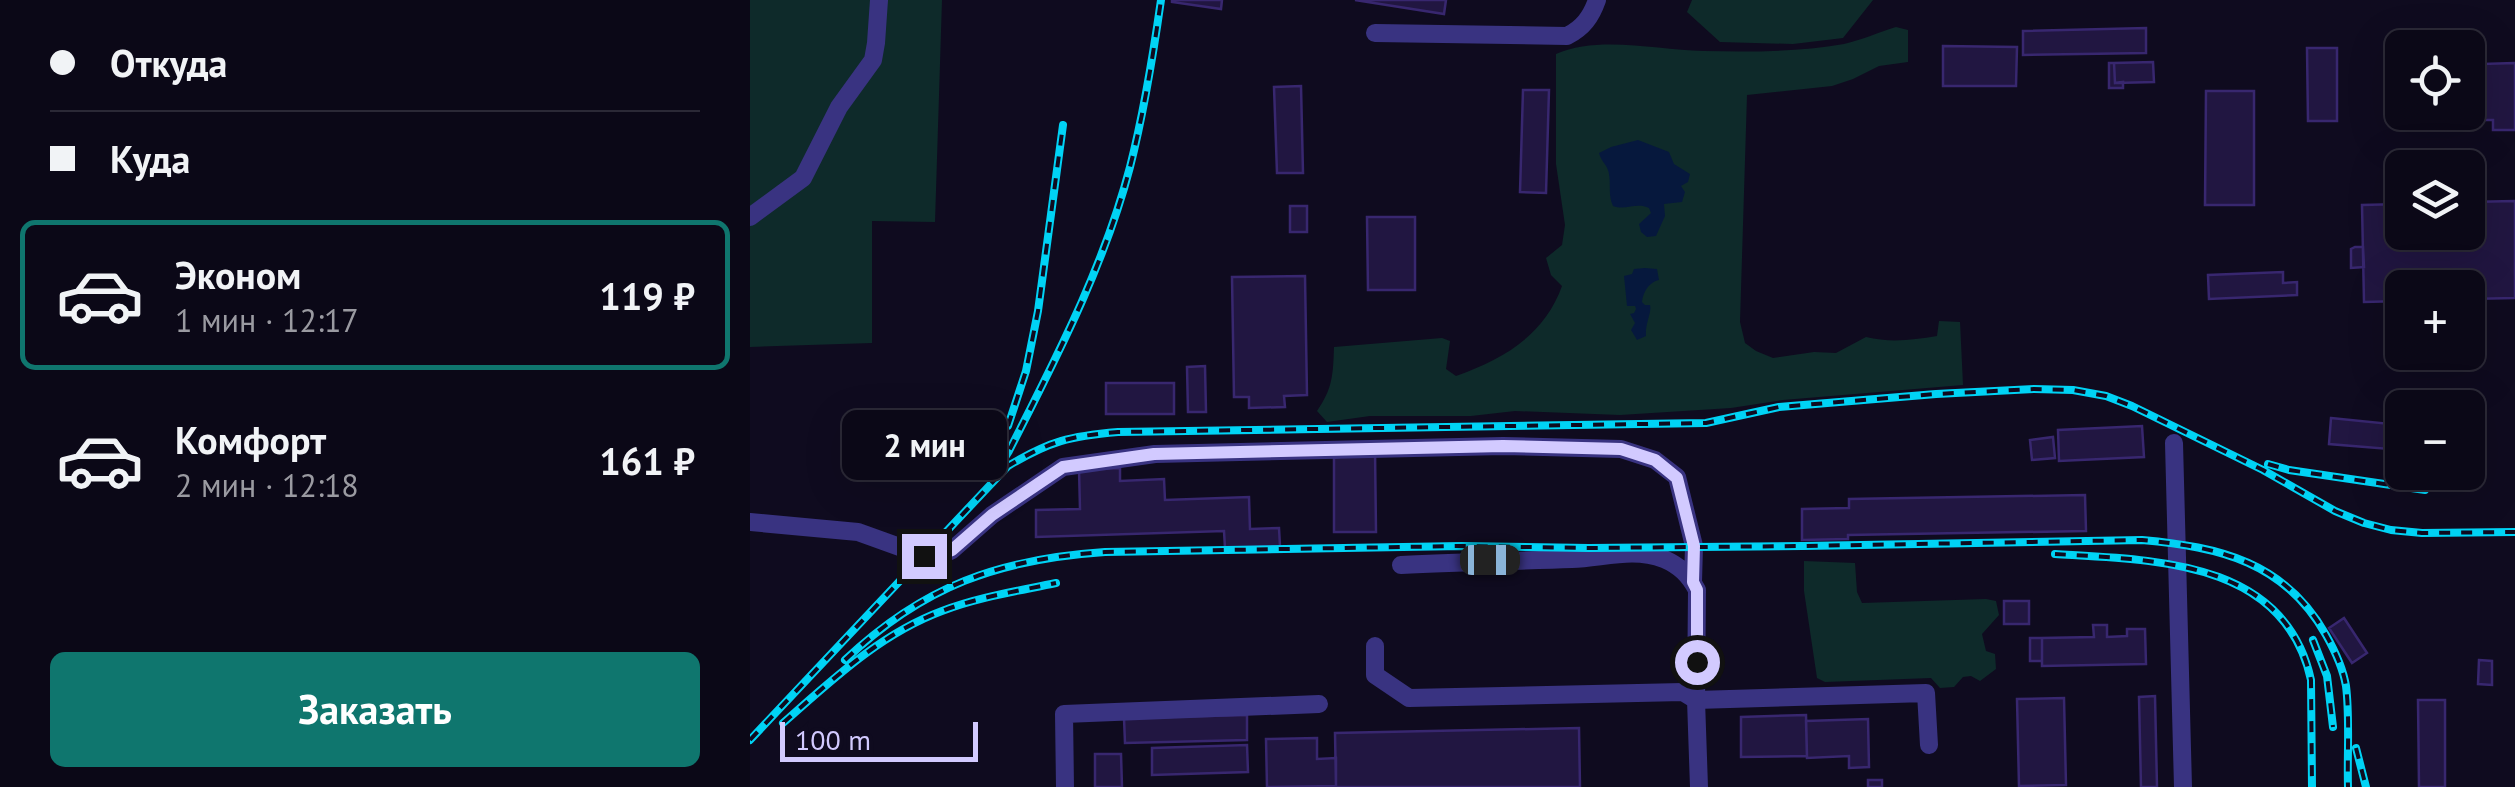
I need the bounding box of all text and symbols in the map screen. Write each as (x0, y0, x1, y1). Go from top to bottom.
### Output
map controls (2385, 30, 2485, 490)
button: locate (2385, 30, 2485, 130)
text: Откуда (110, 38, 227, 87)
text: Куда (110, 134, 190, 183)
button: layers (2385, 150, 2485, 250)
icon: car (55, 250, 145, 340)
text: Эконом (175, 250, 301, 299)
button: + (2385, 270, 2485, 370)
text: 119 ₽ (599, 271, 695, 320)
text: 1 мин · 12:17 (175, 299, 359, 341)
button: − (2385, 390, 2485, 490)
callout: 2 мин (841, 411, 1006, 481)
icon: car (55, 415, 145, 505)
text: Комфорт (175, 415, 326, 464)
text: 2 мин (883, 424, 966, 466)
text: 161 ₽ (599, 436, 695, 485)
text: 2 мин · 12:18 (175, 464, 359, 506)
route end (902, 534, 947, 579)
car (1460, 545, 1520, 575)
route start (1675, 640, 1720, 685)
button: Заказать (50, 652, 700, 767)
scale bar (780, 717, 978, 762)
text: 100 m (795, 721, 871, 758)

